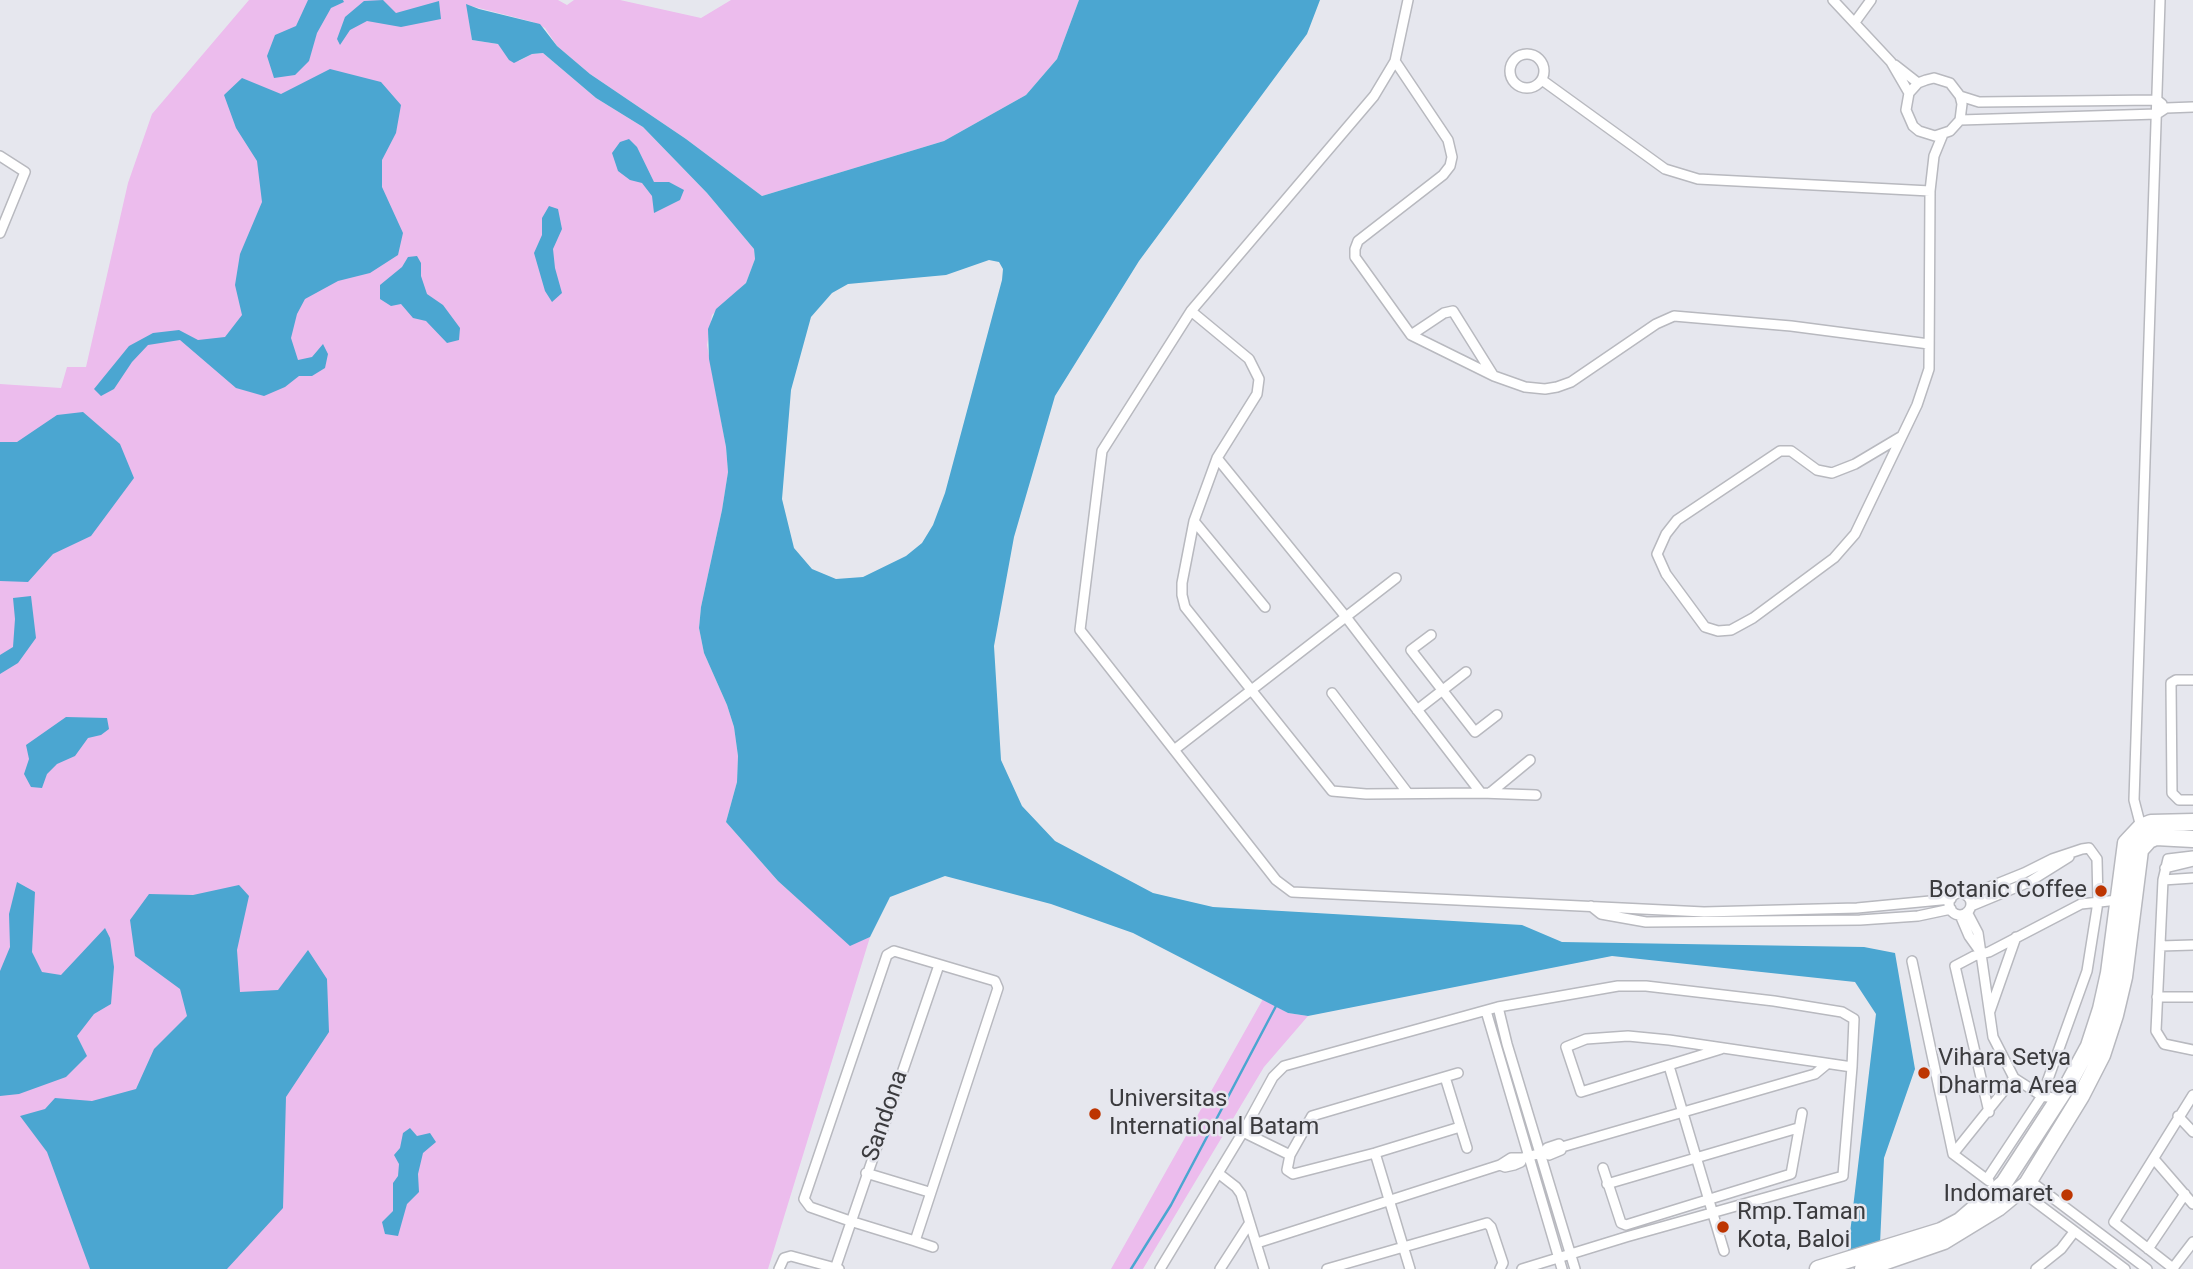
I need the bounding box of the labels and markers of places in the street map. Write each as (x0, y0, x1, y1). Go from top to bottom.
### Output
place label: Botanic Coffee (1929, 877, 2087, 905)
marker: Botanic Coffee (2093, 883, 2109, 899)
place label: Vihara Setya Dharma Area (1938, 1045, 2078, 1101)
marker: Vihara Setya Dharma Area (1916, 1065, 1932, 1081)
place label: Universitas International Batam (1109, 1086, 1319, 1142)
marker: Universitas International Batam (1087, 1106, 1103, 1122)
place label: Indomaret (1943, 1181, 2053, 1209)
marker: Indomaret (2059, 1187, 2075, 1203)
place label: Rmp.Taman Kota, Baloi (1737, 1199, 1866, 1255)
marker: Rmp.Taman Kota, Baloi (1715, 1219, 1731, 1235)

